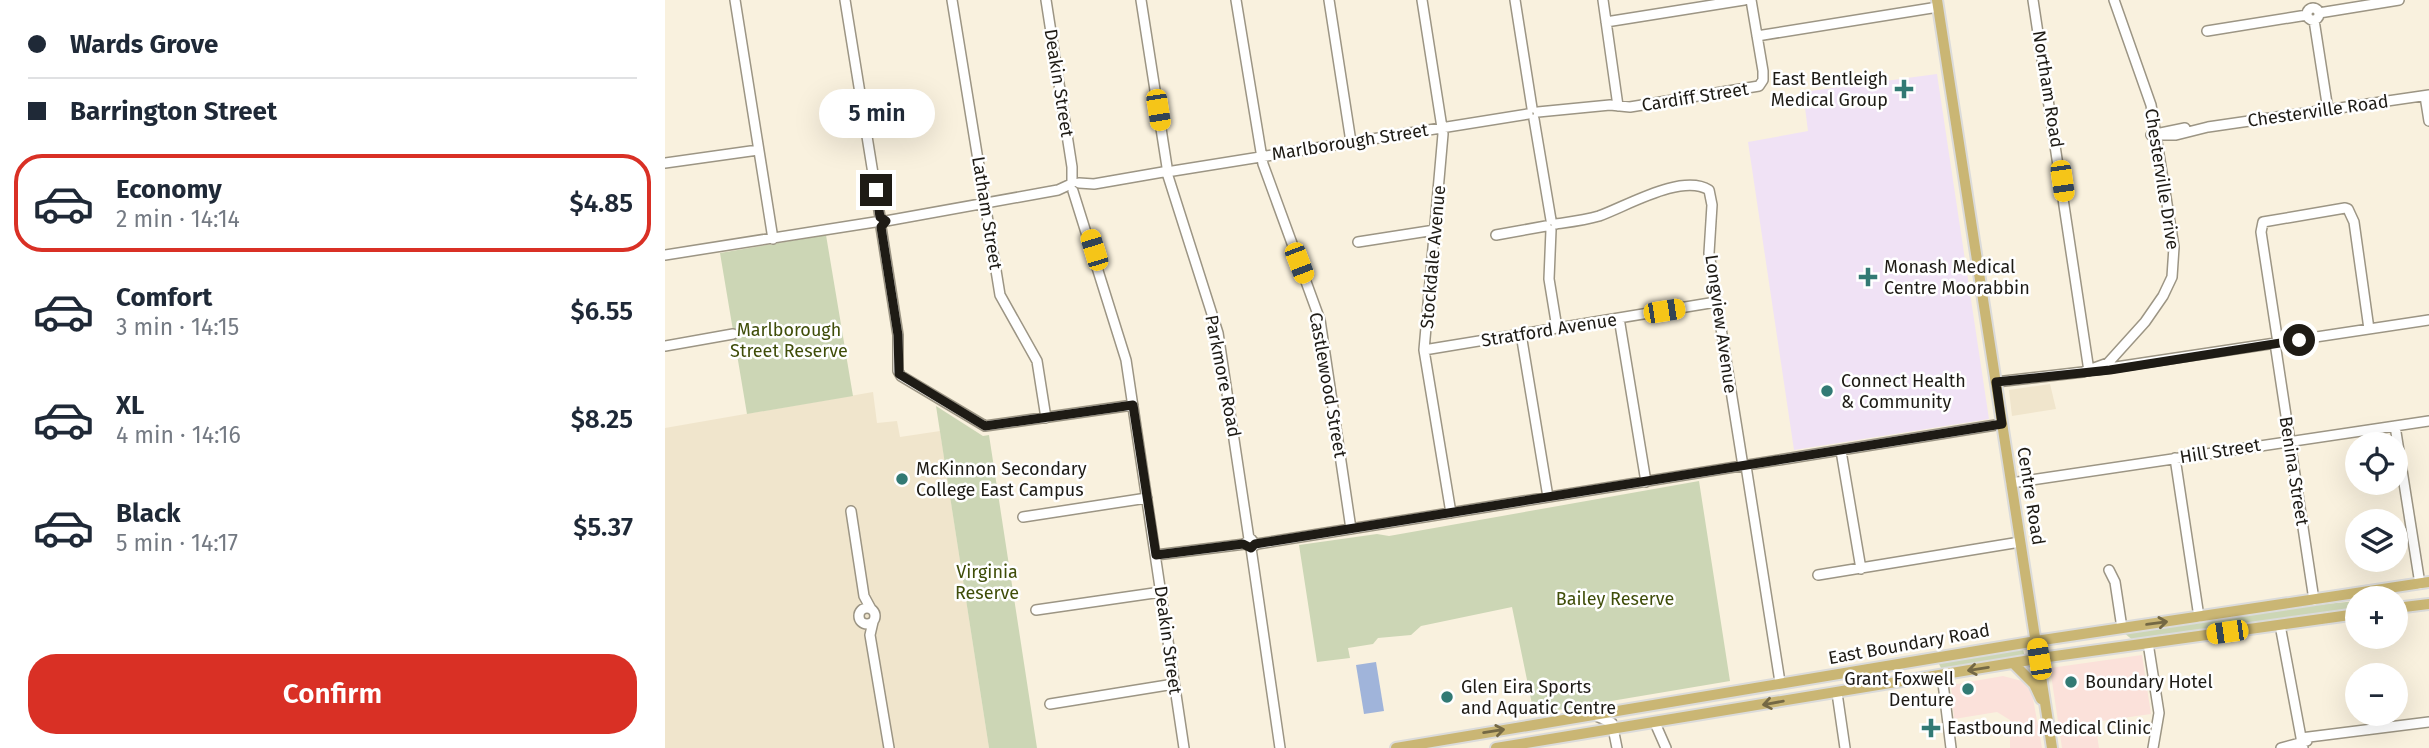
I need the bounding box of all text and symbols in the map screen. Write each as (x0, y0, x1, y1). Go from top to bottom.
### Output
street label: Deakin Street (1040, 27, 1079, 139)
text: Wards Grove (70, 29, 218, 60)
street label: Northam Road (2028, 29, 2068, 149)
place label: East Bentleigh Medical Group (1771, 68, 1888, 111)
street label: Cardiff Street (1640, 78, 1750, 116)
marker: East Bentleigh Medical Group (1894, 79, 1914, 99)
callout: 5 min (818, 88, 934, 138)
car (1145, 88, 1172, 132)
street label: Chesterville Road (2246, 90, 2390, 132)
text: Barrington Street (70, 96, 277, 127)
text: 5 min (848, 99, 906, 127)
street label: Chesterville Drive (2140, 107, 2184, 251)
street label: Marlborough Street (1270, 119, 1430, 165)
street label: Latham Street (967, 155, 1007, 272)
car (2049, 159, 2076, 203)
icon: car (32, 172, 95, 235)
text: Economy (116, 174, 222, 205)
route end (860, 174, 892, 206)
street label: Stockdale Avenue (1416, 184, 1450, 330)
text: $4.85 (569, 188, 633, 219)
text: 2 min · 14:14 (116, 205, 240, 233)
car (1078, 227, 1111, 273)
car (1282, 240, 1317, 286)
street label: Longview Avenue (1700, 253, 1742, 395)
place label: Monash Medical Centre Moorabbin (1884, 256, 2030, 299)
marker: Monash Medical Centre Moorabbin (1858, 267, 1878, 287)
icon: car (32, 280, 95, 343)
text: Comfort (116, 282, 212, 313)
text: $6.55 (571, 296, 633, 327)
car (1642, 297, 1687, 325)
street label: Stratford Avenue (1480, 308, 1618, 352)
street label: Castlewood Street (1304, 310, 1352, 460)
text: 3 min · 14:15 (116, 313, 239, 341)
street label: Parkmore Road (1200, 313, 1246, 439)
park label: Marlborough Street Reserve (730, 319, 848, 362)
route start (2283, 324, 2315, 356)
place label: Connect Health & Community (1841, 370, 1966, 413)
marker: Connect Health & Community (1819, 383, 1835, 399)
icon: car (32, 388, 95, 451)
text: XL (116, 390, 144, 421)
text: $8.25 (571, 404, 633, 435)
street label: Benina Street (2275, 415, 2314, 528)
text: 4 min · 14:16 (116, 421, 241, 449)
map controls (2345, 432, 2408, 726)
button: locate (2345, 432, 2408, 495)
street label: Hill Street (2178, 434, 2262, 468)
street label: Centre Road (2012, 445, 2050, 547)
place label: McKinnon Secondary College East Campus (916, 458, 1087, 501)
marker: McKinnon Secondary College East Campus (894, 471, 910, 487)
icon: car (32, 496, 95, 559)
text: Black (116, 498, 181, 529)
button: layers (2345, 509, 2408, 572)
text: $5.37 (573, 512, 633, 543)
text: 5 min · 14:17 (116, 529, 238, 557)
park label: Virginia Reserve (955, 561, 1019, 604)
street label: Deakin Street (1149, 584, 1187, 696)
button: + (2345, 586, 2408, 649)
park label: Bailey Reserve (1556, 588, 1674, 610)
one-way arrow (2145, 616, 2168, 629)
street label: East Boundary Road (1826, 619, 1992, 669)
car (2205, 619, 2250, 645)
car (2026, 637, 2053, 681)
button: Confirm (28, 654, 637, 734)
one-way arrow (1967, 663, 1989, 676)
button: − (2345, 663, 2408, 726)
place label: Grant Foxwell Denture (1844, 668, 1954, 711)
place label: Boundary Hotel (2085, 671, 2213, 693)
marker: Boundary Hotel (2063, 674, 2079, 690)
place label: Glen Eira Sports and Aquatic Centre (1461, 676, 1616, 719)
marker: Grant Foxwell Denture (1960, 681, 1976, 697)
marker: Glen Eira Sports and Aquatic Centre (1439, 689, 1455, 705)
one-way arrow (1762, 697, 1785, 711)
place label: Eastbound Medical Clinic (1947, 717, 2151, 739)
marker: Eastbound Medical Clinic (1921, 718, 1941, 738)
one-way arrow (1482, 724, 1504, 737)

